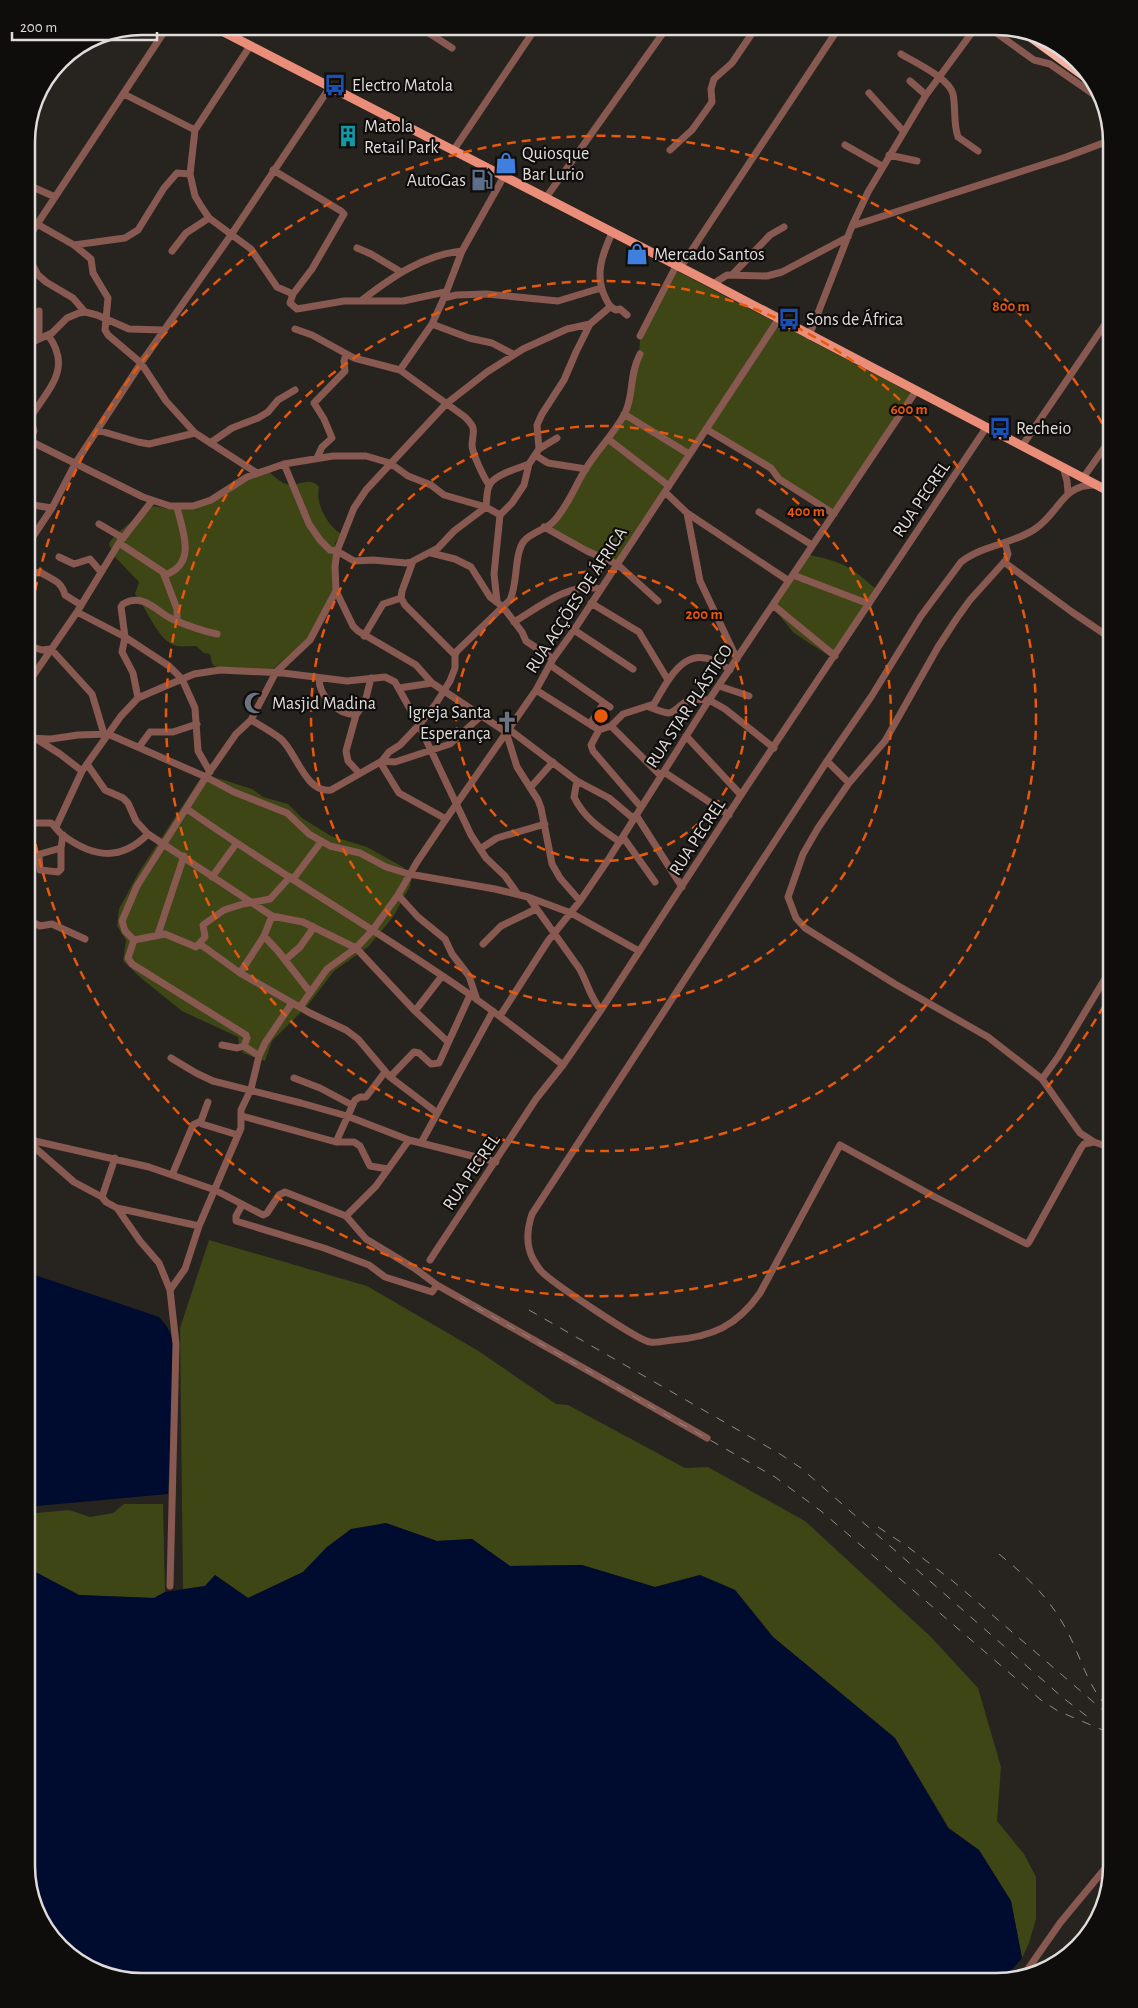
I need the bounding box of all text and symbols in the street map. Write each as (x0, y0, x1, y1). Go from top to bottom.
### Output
scale bar (12, 10, 158, 42)
text: 200 m (20, 20, 57, 35)
bus stop icon: Electro Matola (322, 72, 348, 98)
place label: Electro Matola (352, 77, 453, 95)
place label: Matola Retail Park (364, 118, 439, 157)
building icon: Matola Retail Park (335, 123, 361, 149)
place label: Quiosque Bar Lurio (522, 145, 589, 184)
shop icon: Quiosque Bar Lurio (493, 150, 519, 176)
fuel station icon: AutoGas (469, 167, 495, 193)
place label: AutoGas (407, 172, 466, 190)
shop icon: Mercado Santos (624, 241, 650, 267)
place label: Mercado Santos (654, 246, 765, 264)
text: 800 m (992, 299, 1030, 314)
bus stop icon: Sons de África (776, 306, 802, 332)
place label: Sons de África (806, 308, 903, 329)
text: 600 m (890, 402, 928, 417)
bus stop icon: Recheio (987, 415, 1013, 441)
place label: Recheio (1016, 420, 1072, 438)
street label: RUA PECREL (890, 458, 954, 541)
text: 400 m (787, 504, 825, 519)
street label: RUA ACÇÕES DE ÁFRICA (520, 522, 631, 677)
text: 200 m (685, 607, 723, 622)
street label: RUA STAR PLÁSTICO (641, 640, 736, 771)
mosque icon: Masjid Madina (242, 690, 268, 716)
place label: Masjid Madina (272, 695, 376, 713)
place label: Igreja Santa Esperança (408, 704, 491, 743)
centre of rings (592, 707, 610, 725)
church icon: Igreja Santa Esperança (494, 709, 520, 735)
street label: RUA PECREL (667, 796, 729, 879)
street label: RUA PECREL (440, 1131, 504, 1214)

